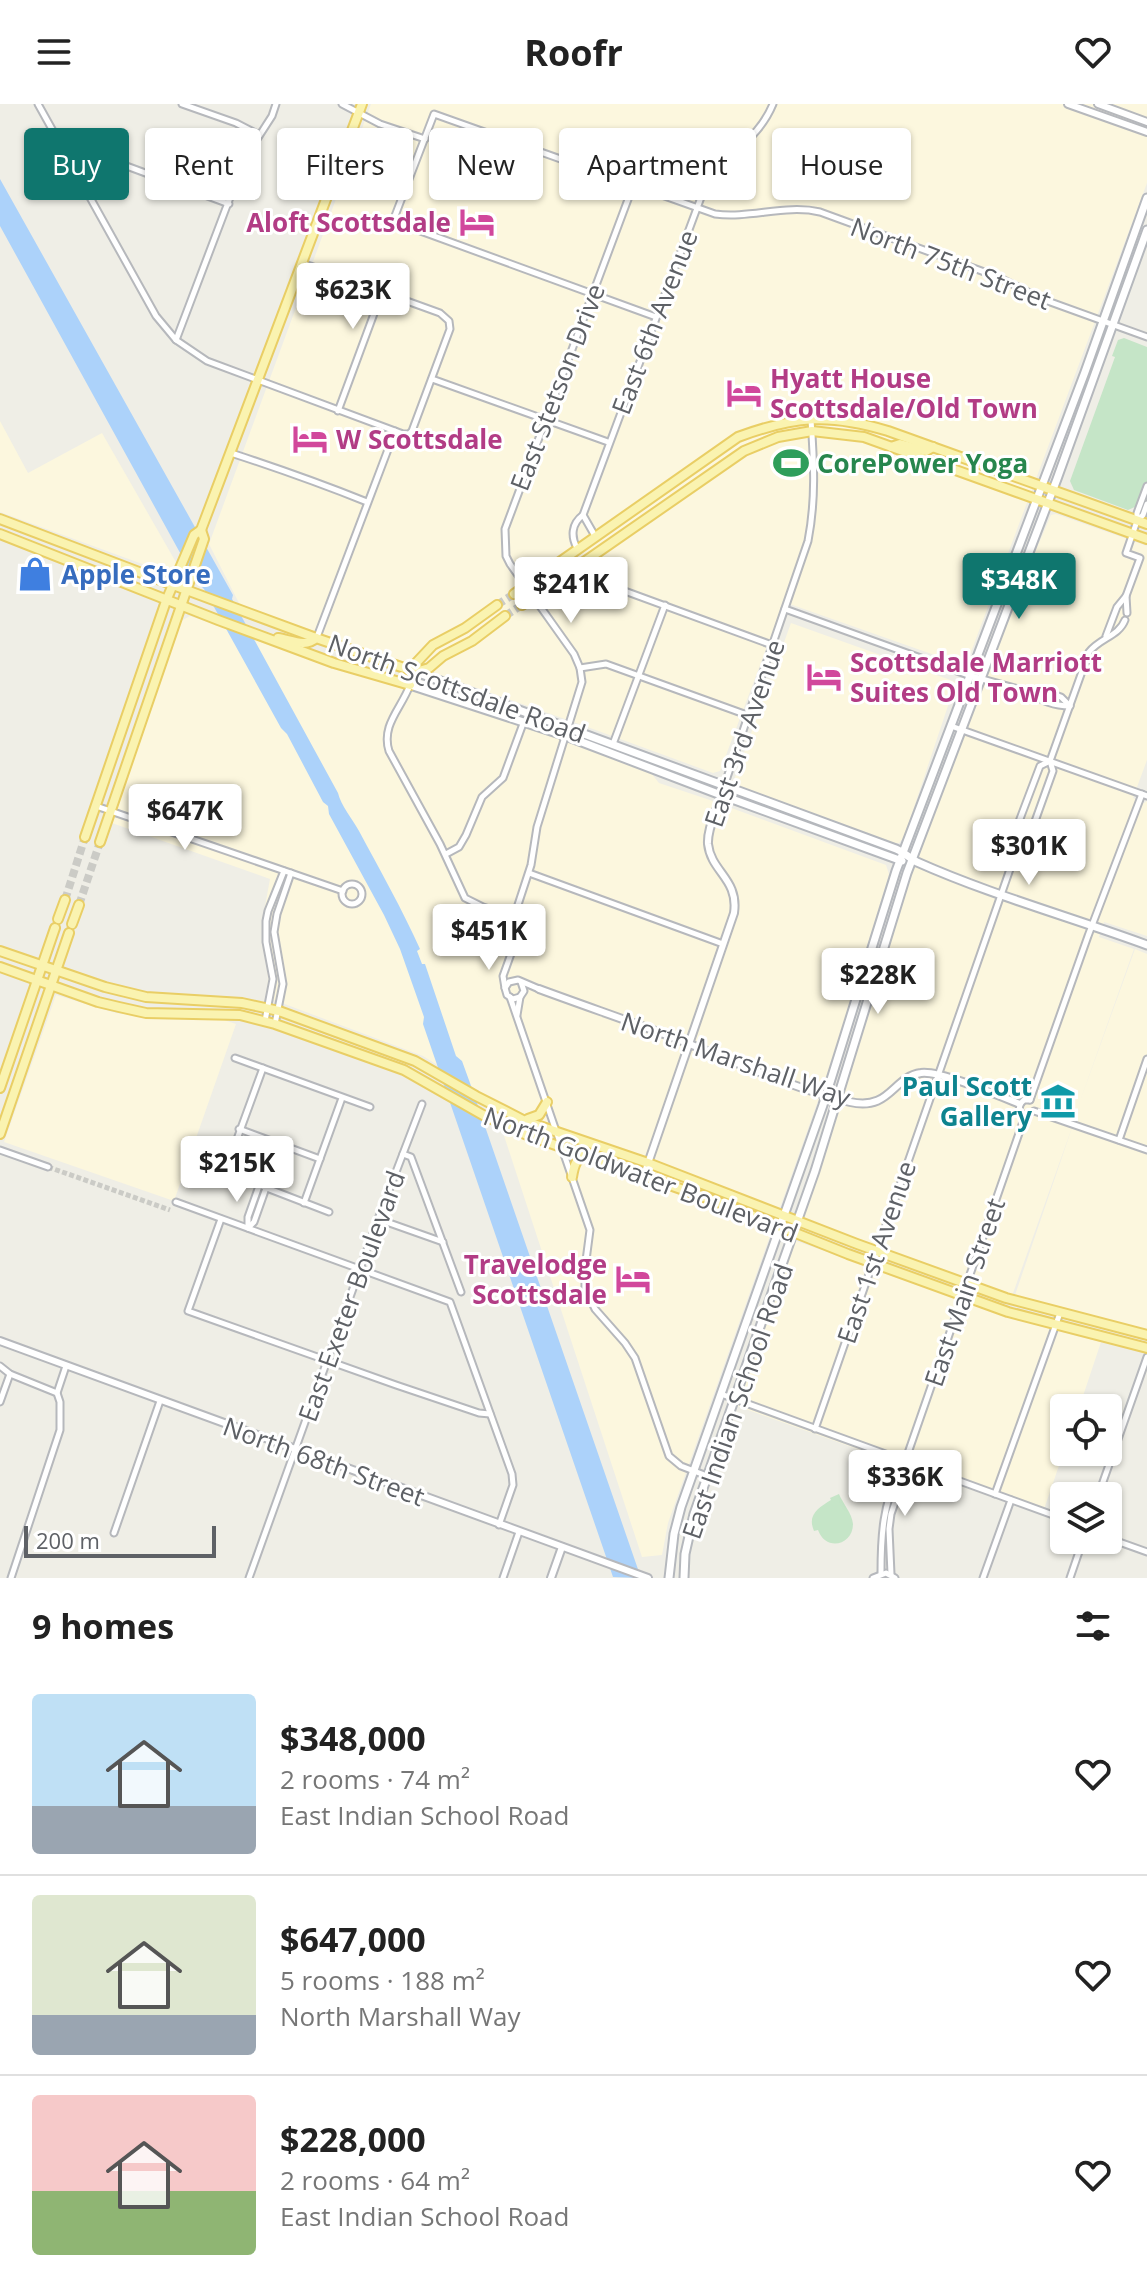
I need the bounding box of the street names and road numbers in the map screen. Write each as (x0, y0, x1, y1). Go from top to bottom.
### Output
street label: North 75th Street (846, 208, 1056, 318)
street label: East 6th Avenue (602, 225, 706, 419)
street label: East Stetson Drive (501, 278, 613, 496)
street label: North Scottsdale Road (323, 625, 591, 751)
street label: East 3rd Avenue (695, 634, 793, 832)
street label: North Marshall Way (616, 1003, 856, 1115)
street label: North Goldwater Boulevard (479, 1097, 803, 1251)
street label: East 1st Avenue (828, 1156, 924, 1348)
street label: East Exeter Boulevard (289, 1165, 413, 1427)
street label: East Main Street (915, 1193, 1013, 1391)
street label: East Indian School Road (673, 1258, 801, 1544)
street label: North 68th Street (218, 1408, 430, 1514)

